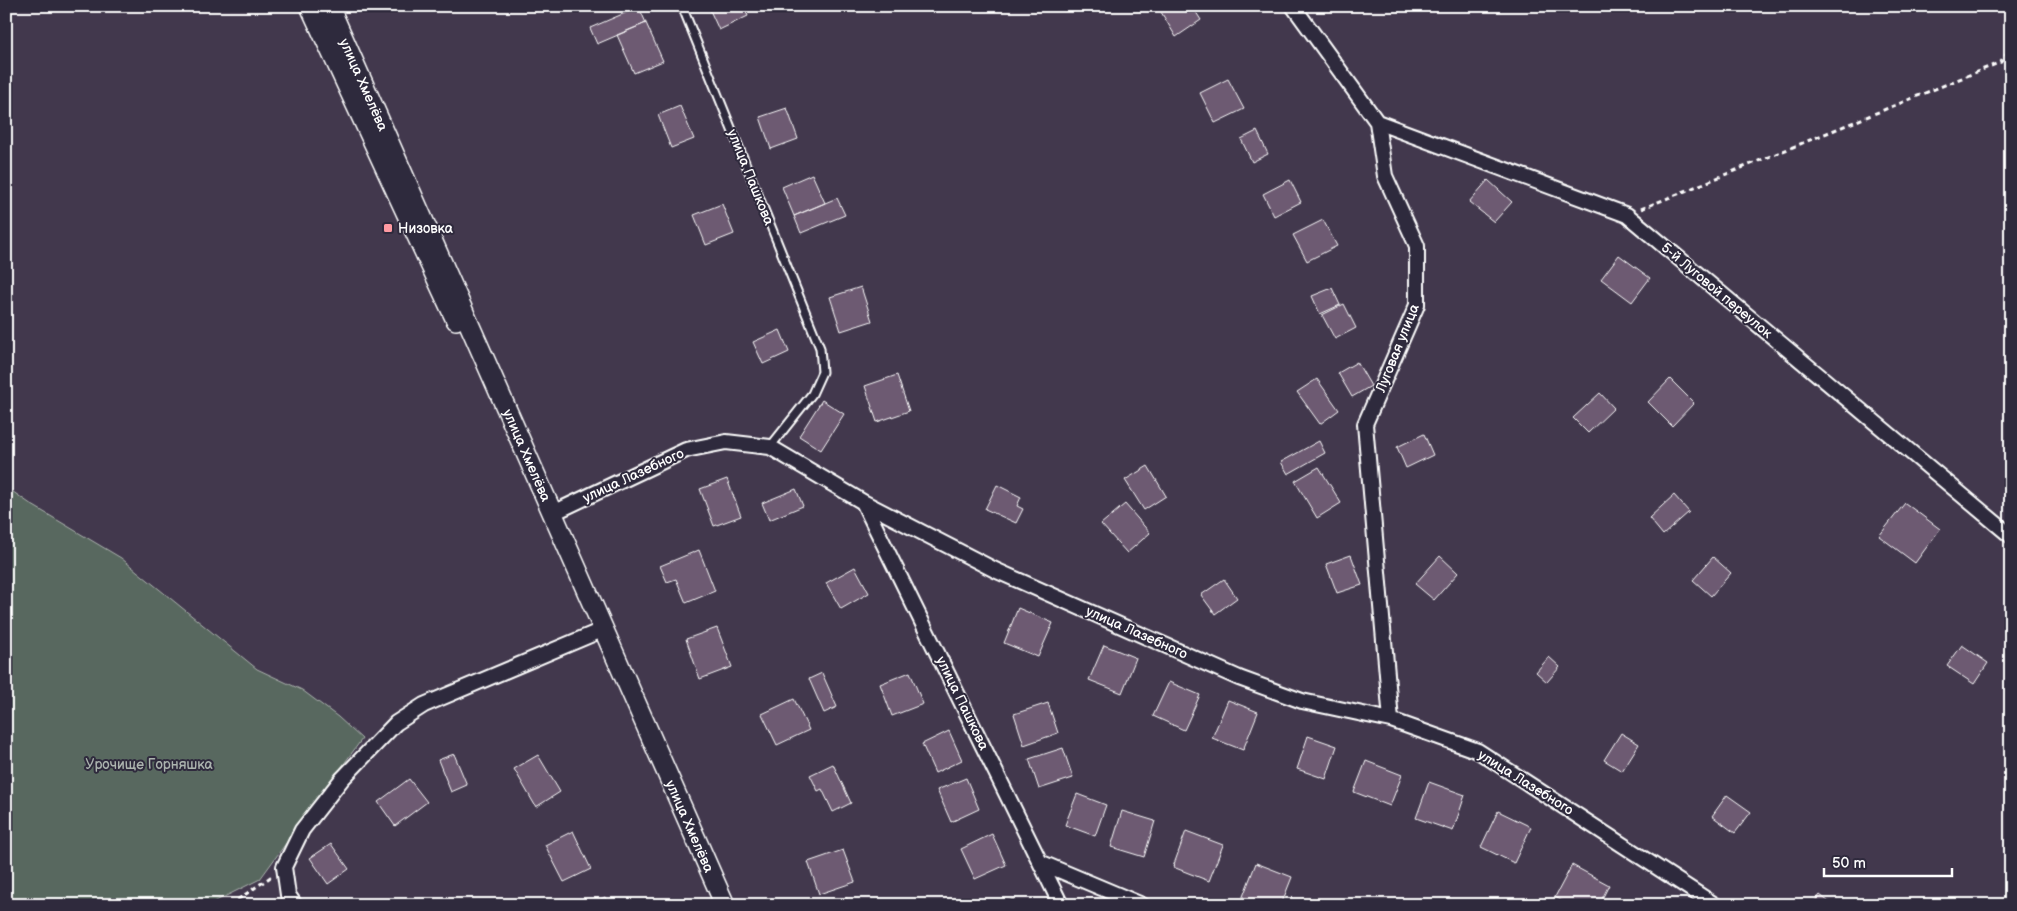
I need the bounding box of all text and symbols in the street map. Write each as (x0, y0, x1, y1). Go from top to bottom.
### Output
street label: улица Хмелёва (336, 36, 392, 134)
street label: улица Пашкова (724, 127, 778, 228)
place label: Низовка (398, 220, 454, 237)
marker: Низовка (382, 222, 394, 234)
street label: 5-й Луговой переулок (1658, 239, 1776, 342)
street label: Луговая улица (1372, 301, 1423, 396)
street label: улица Хмелёва (499, 406, 555, 505)
street label: улица Лазебного (580, 445, 686, 506)
street label: улица Лазебного (1083, 602, 1190, 663)
street label: улица Пашкова (933, 654, 993, 754)
street label: улица Лазебного (1475, 746, 1577, 819)
park label: Урочище Горняшка (85, 756, 213, 773)
street label: улица Хмелёва (662, 777, 718, 876)
scale bar (1824, 846, 1952, 878)
text: 50 m (1832, 854, 1866, 873)

